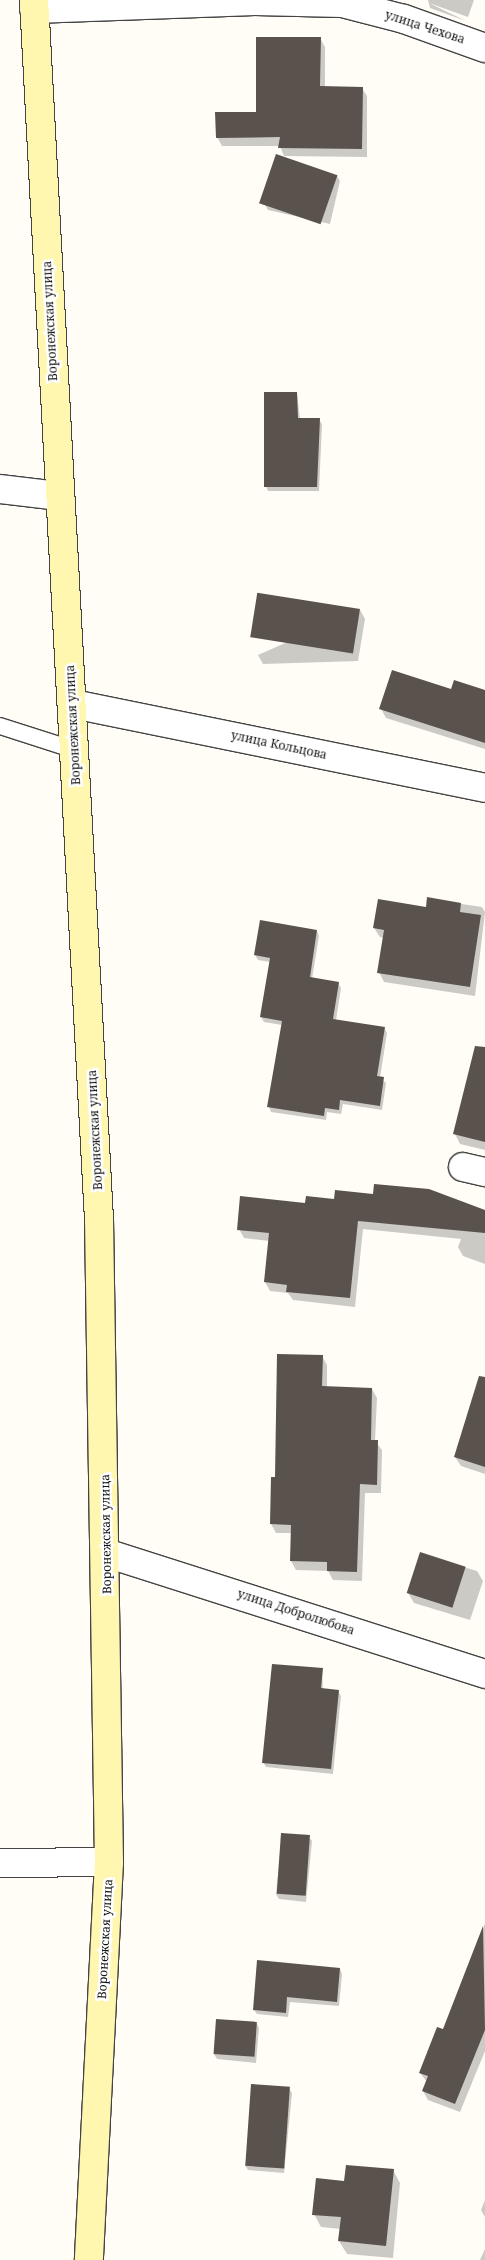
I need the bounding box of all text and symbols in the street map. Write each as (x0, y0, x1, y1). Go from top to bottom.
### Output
street label: улица Чехова (383, 7, 467, 47)
street label: Воронежская улица (40, 261, 60, 381)
street label: Воронежская улица (63, 665, 83, 785)
street label: улица Кольцова (230, 728, 328, 762)
street label: Воронежская улица (85, 1070, 105, 1190)
street label: Воронежская улица (98, 1474, 114, 1594)
street label: улица Добролюбова (236, 1586, 356, 1638)
street label: Воронежская улица (95, 1879, 115, 1999)

